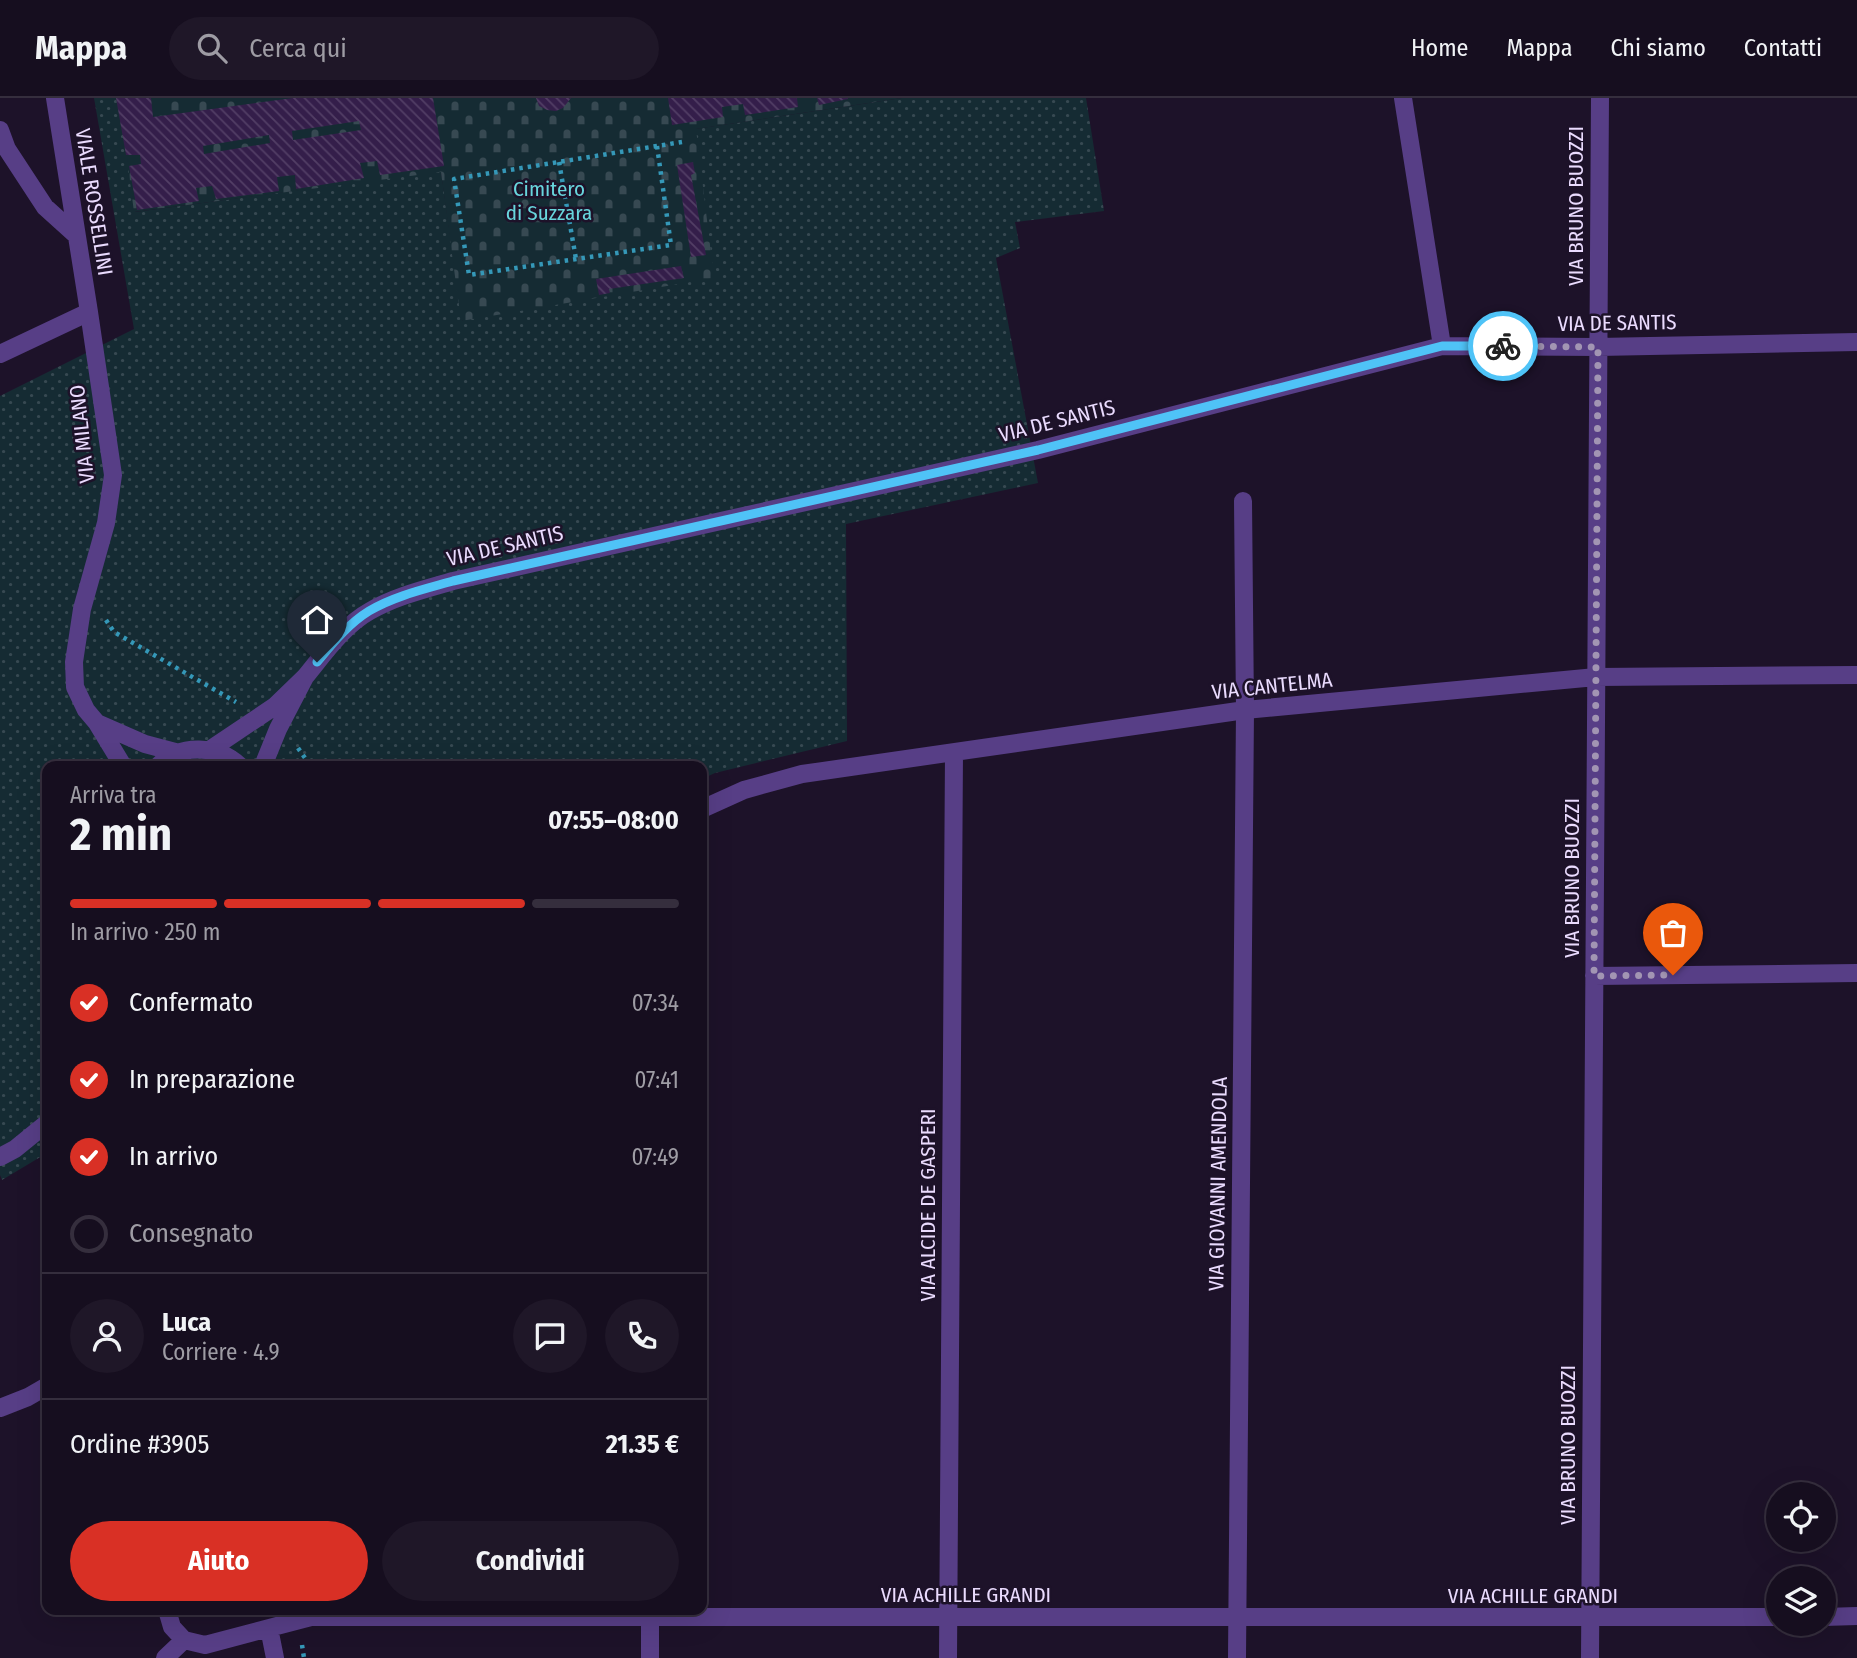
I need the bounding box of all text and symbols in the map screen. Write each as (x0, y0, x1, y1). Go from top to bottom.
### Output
search box (169, 17, 659, 80)
text: Mappa (35, 28, 127, 68)
icon: search (193, 29, 231, 67)
text: Cerca qui (249, 33, 347, 64)
text: Home (1411, 34, 1468, 62)
text: Mappa (1506, 34, 1572, 62)
text: Chi siamo (1610, 34, 1706, 62)
text: Contatti (1744, 34, 1822, 62)
street label: VIA BRUNO BUOZZI (1563, 126, 1589, 286)
street label: VIALE ROSSELLINI (70, 127, 118, 277)
park label: Cimitero di Suzzara (506, 176, 592, 226)
street label: VIA DE SANTIS (1557, 309, 1677, 337)
courier (1468, 311, 1538, 381)
icon: bike (1484, 327, 1522, 365)
street label: VIA MILANO (64, 383, 100, 485)
street label: VIA DE SANTIS (996, 394, 1118, 448)
street label: VIA DE SANTIS (444, 520, 566, 572)
pin (287, 590, 347, 662)
icon: home (298, 601, 336, 639)
street label: VIA CANTELMA (1210, 667, 1334, 705)
text: Arriva tra (70, 781, 157, 809)
street label: VIA BRUNO BUOZZI (1559, 798, 1585, 958)
text: 07:55–08:00 (548, 805, 679, 836)
text: 2 min (70, 807, 172, 862)
pin (1643, 903, 1703, 975)
icon: bag (1654, 914, 1692, 952)
text: In arrivo · 250 m (70, 918, 220, 946)
icon: check (70, 984, 108, 1022)
text: Confermato (129, 987, 253, 1018)
text: 07:34 (632, 989, 679, 1017)
icon: check (70, 1061, 108, 1099)
text: In preparazione (129, 1064, 295, 1095)
text: 07:41 (634, 1066, 679, 1094)
street label: VIA GIOVANNI AMENDOLA (1203, 1077, 1233, 1291)
street label: VIA ALCIDE DE GASPERI (915, 1109, 941, 1302)
icon: check (70, 1138, 108, 1176)
text: In arrivo (129, 1141, 218, 1172)
text: 07:49 (631, 1143, 679, 1171)
text: Consegnato (129, 1218, 253, 1249)
button: person (70, 1299, 144, 1373)
button: chat (513, 1299, 587, 1373)
button: phone (605, 1299, 679, 1373)
text: Luca (162, 1307, 211, 1338)
text: Corriere · 4.9 (162, 1338, 280, 1366)
street label: VIA BRUNO BUOZZI (1555, 1365, 1581, 1525)
text: Ordine #3905 (70, 1429, 209, 1460)
text: 21.35 € (606, 1429, 679, 1460)
map controls (1766, 1482, 1836, 1636)
button: locate (1766, 1482, 1836, 1552)
button: Aiuto (70, 1521, 368, 1601)
button: Condividi (382, 1521, 679, 1601)
button: layers (1766, 1566, 1836, 1636)
street label: VIA ACHILLE GRANDI (881, 1582, 1051, 1608)
street label: VIA ACHILLE GRANDI (1448, 1583, 1618, 1609)

